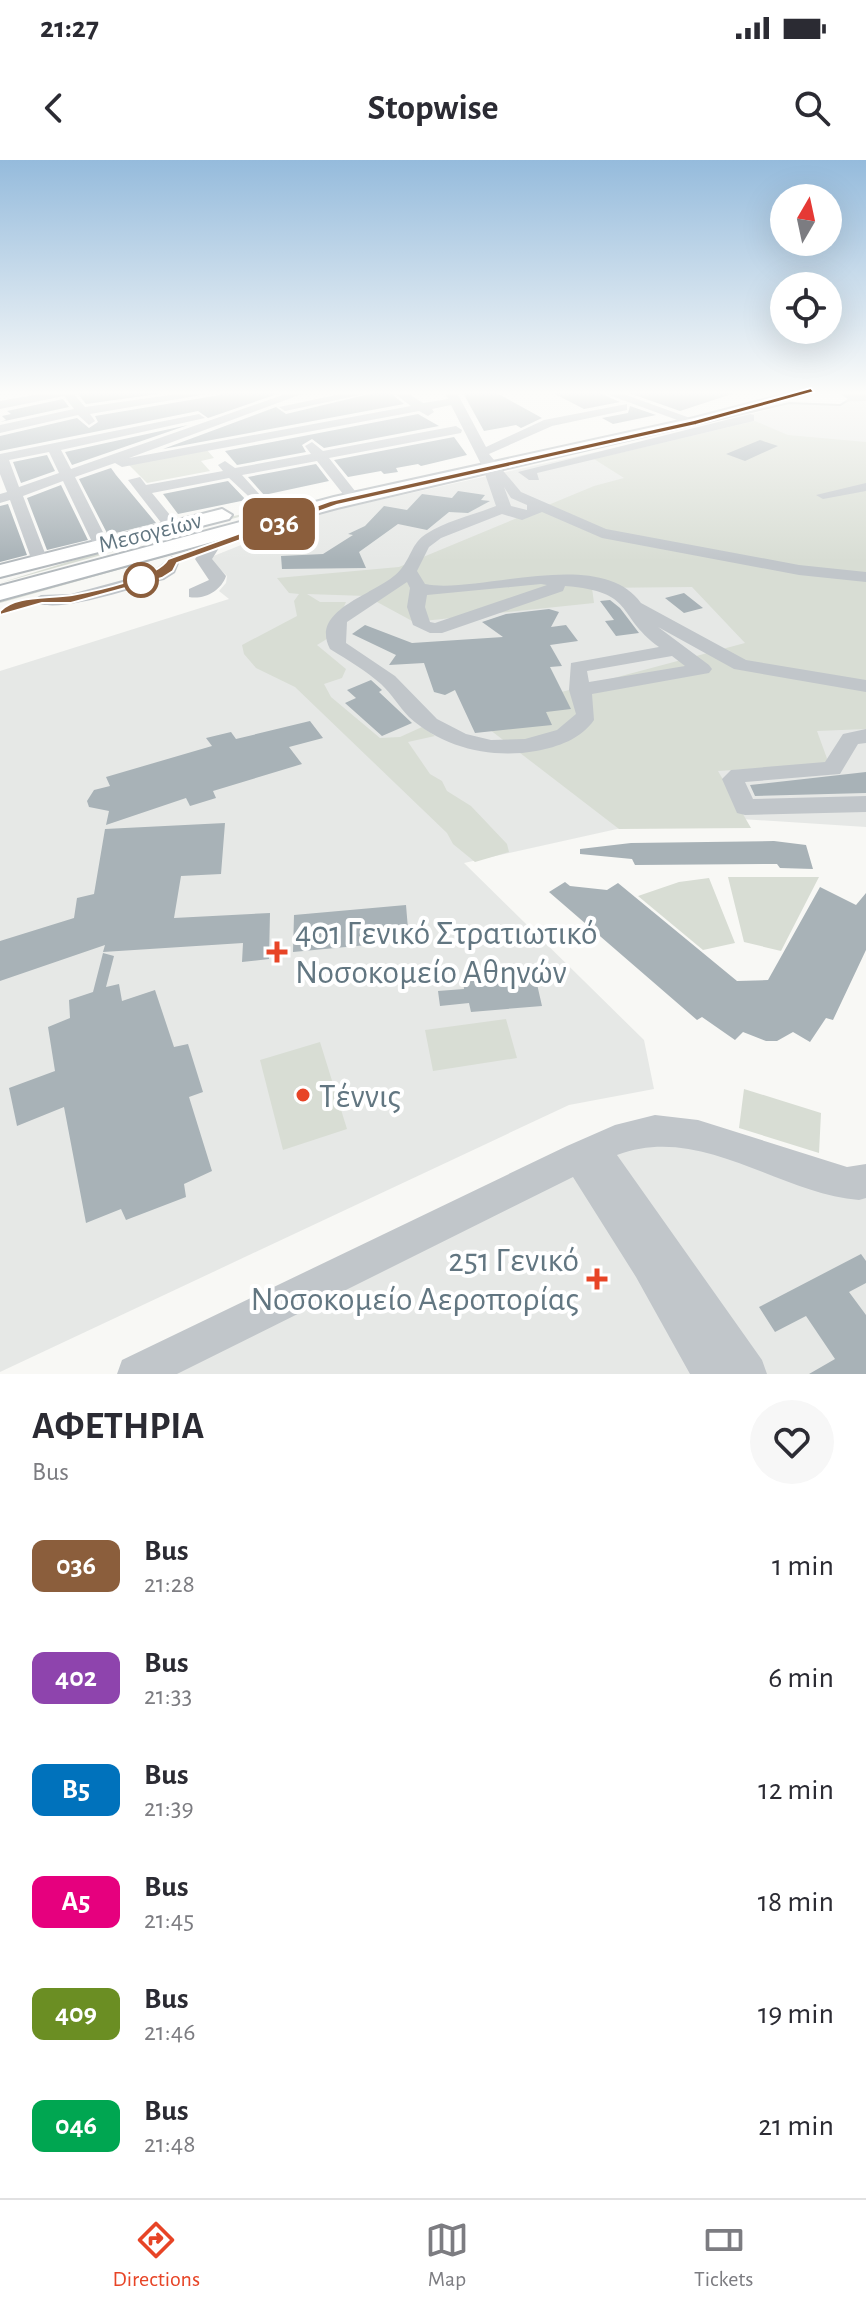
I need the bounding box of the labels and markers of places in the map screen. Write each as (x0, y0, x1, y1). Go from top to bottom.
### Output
unlabelled marker (124, 563, 158, 597)
place label: 401 Γενικό Στρατιωτικό Νοσοκομείο Αθηνών (295, 917, 597, 990)
marker: 401 Γενικό Στρατιωτικό Νοσοκομείο Αθηνών (266, 941, 288, 963)
place label: Τέννις (319, 1080, 401, 1114)
marker: Τέννις (294, 1086, 312, 1104)
place label: 251 Γενικό Νοσοκομείο Αεροπορίας (250, 1244, 579, 1317)
marker: 251 Γενικό Νοσοκομείο Αεροπορίας (586, 1268, 608, 1290)

